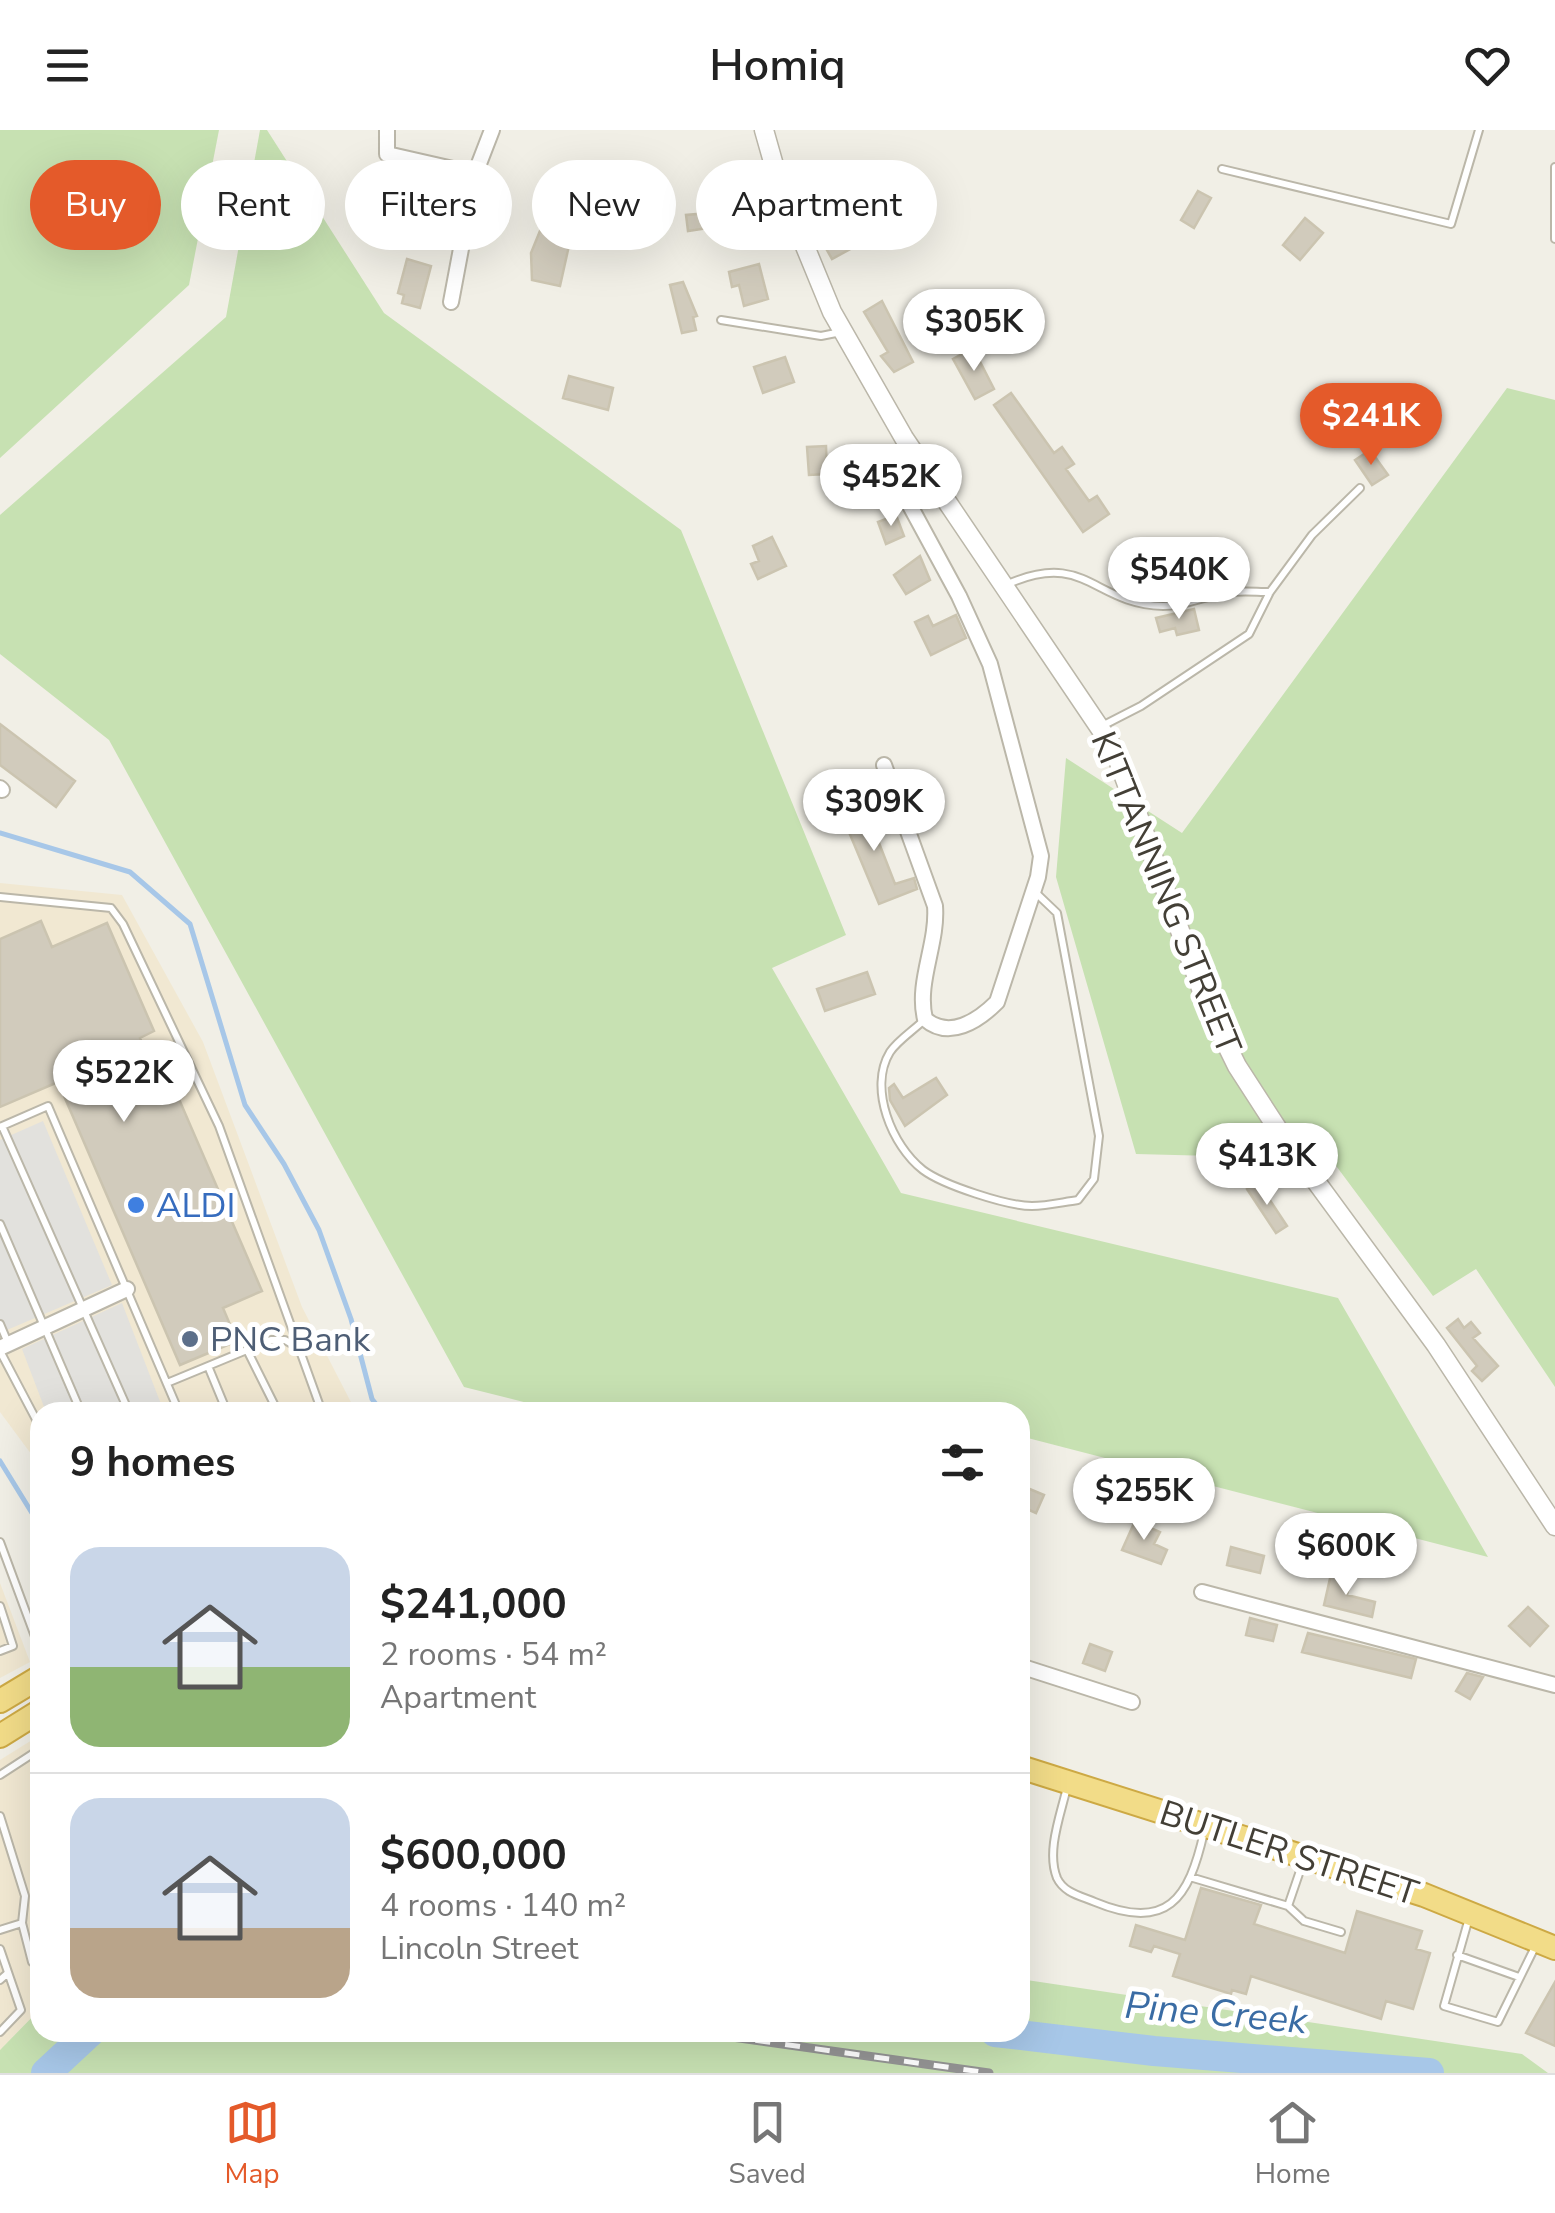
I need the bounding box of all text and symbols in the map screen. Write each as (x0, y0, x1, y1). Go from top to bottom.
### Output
text: Homiq (709, 35, 846, 96)
icon: menu (40, 38, 95, 93)
icon: heart (1460, 38, 1515, 93)
chip: Buy (30, 160, 161, 250)
chip: Rent (181, 160, 325, 250)
chip: Filters (345, 160, 512, 250)
chip: New (532, 160, 676, 250)
chip: Apartment (696, 160, 937, 250)
pin: $305K (904, 289, 1044, 374)
text: $305K (925, 300, 1023, 343)
pin: $241K (1301, 383, 1441, 468)
text: $241K (1322, 394, 1420, 437)
pin: $452K (821, 444, 961, 529)
text: $452K (842, 455, 940, 498)
pin: $540K (1109, 537, 1249, 622)
text: $540K (1130, 548, 1228, 591)
street label: KITTANNING STREET (1080, 725, 1252, 1061)
pin: $309K (804, 769, 944, 854)
text: $309K (825, 780, 923, 823)
pin: $522K (54, 1040, 194, 1125)
text: $522K (75, 1051, 173, 1094)
pin: $413K (1197, 1123, 1337, 1208)
text: $413K (1218, 1134, 1316, 1177)
place label: ALDI (156, 1182, 235, 1229)
marker: ALDI (125, 1194, 147, 1216)
place label: PNC Bank (210, 1316, 371, 1363)
marker: PNC Bank (179, 1328, 201, 1350)
text: 9 homes (70, 1434, 235, 1491)
icon: filters (935, 1435, 990, 1490)
pin: $255K (1074, 1458, 1214, 1543)
text: $255K (1095, 1469, 1193, 1512)
pin: $600K (1276, 1513, 1416, 1598)
text: $600K (1297, 1524, 1395, 1567)
text: $241,000 (380, 1576, 567, 1633)
icon: home (150, 1587, 270, 1707)
text: 2 rooms · 54 m² (380, 1633, 607, 1676)
text: Apartment (380, 1676, 536, 1719)
street label: BUTLER STREET (1154, 1789, 1424, 1917)
text: $600,000 (380, 1827, 567, 1884)
icon: home (150, 1838, 270, 1958)
text: 4 rooms · 140 m² (380, 1884, 626, 1927)
text: Lincoln Street (380, 1927, 578, 1970)
water label: Pine Creek (1123, 1980, 1310, 2046)
tab: Map (224, 2095, 280, 2193)
tab: Saved (728, 2095, 806, 2193)
tab: Home (1255, 2095, 1331, 2193)

